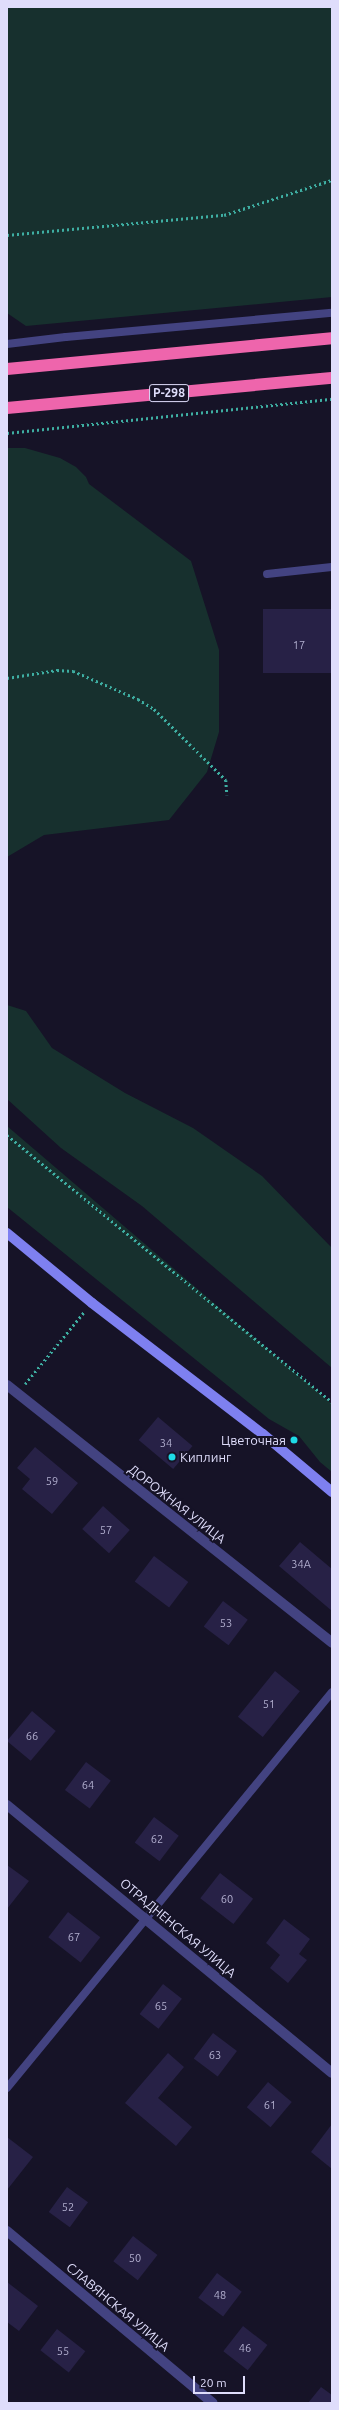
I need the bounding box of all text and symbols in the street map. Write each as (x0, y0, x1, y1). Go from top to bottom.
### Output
road number: Р-298 (149, 383, 189, 403)
house number: 17 (293, 638, 305, 652)
place label: Цветочная (221, 1432, 286, 1448)
marker: Цветочная (289, 1435, 299, 1445)
house number: 34 (160, 1436, 172, 1450)
place label: Киплинг (180, 1449, 231, 1465)
marker: Киплинг (167, 1452, 177, 1462)
street label: ДОРОЖНАЯ УЛИЦА (125, 1461, 229, 1547)
house number: 59 (46, 1474, 58, 1488)
house number: 57 (100, 1523, 112, 1537)
house number: 34А (291, 1557, 311, 1571)
house number: 53 (220, 1616, 232, 1630)
house number: 51 (263, 1697, 275, 1711)
house number: 66 (26, 1729, 38, 1743)
house number: 64 (82, 1778, 94, 1792)
house number: 62 (151, 1832, 163, 1846)
street label: ОТРАДНЕНСКАЯ УЛИЦА (117, 1875, 239, 1981)
house number: 60 (221, 1892, 233, 1906)
house number: 67 (68, 1930, 80, 1944)
house number: 65 (155, 1999, 167, 2013)
house number: 63 (209, 2048, 221, 2062)
house number: 61 (264, 2098, 276, 2112)
house number: 52 (62, 2200, 74, 2214)
house number: 50 (129, 2251, 141, 2265)
street label: СЛАВЯНСКАЯ УЛИЦА (63, 2259, 173, 2355)
house number: 48 (214, 2288, 226, 2302)
house number: 46 (239, 2341, 251, 2355)
house number: 55 (57, 2344, 69, 2358)
scale bar (195, 2368, 247, 2394)
text: 20 m (200, 2376, 227, 2389)

